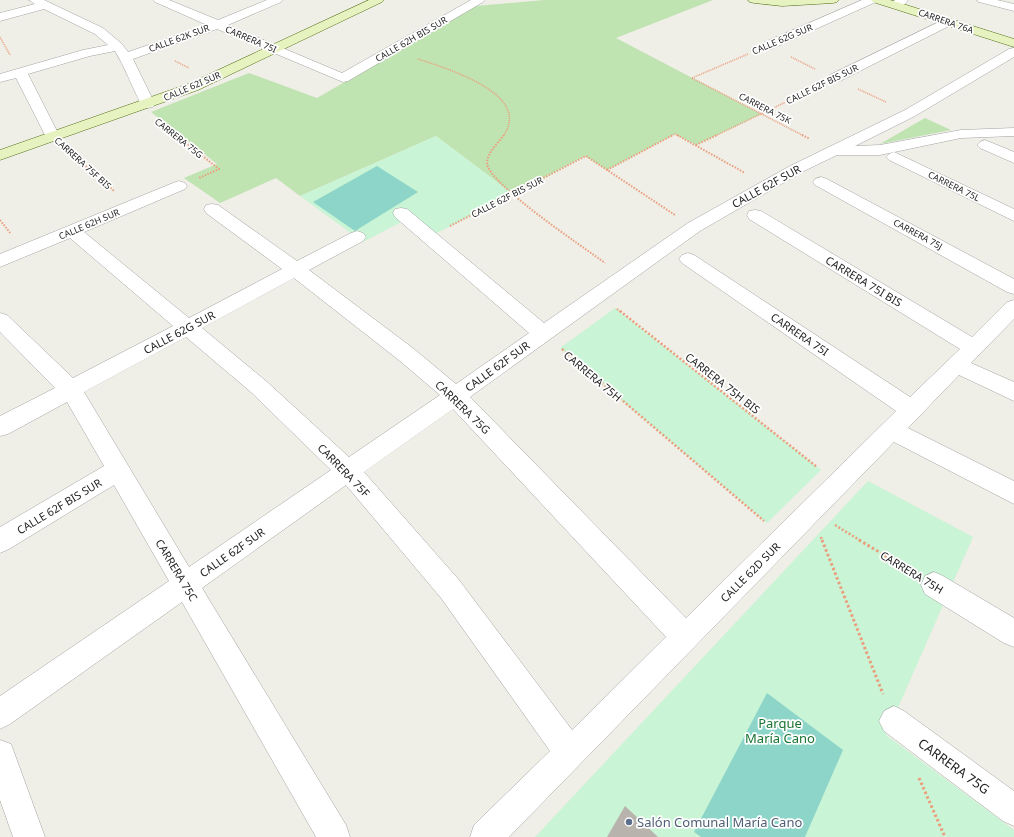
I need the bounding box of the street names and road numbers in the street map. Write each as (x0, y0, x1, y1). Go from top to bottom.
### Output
street label: CARRERA 76A (917, 6, 975, 37)
street label: CALLE 62H BIS SUR (373, 13, 450, 65)
street label: CALLE 62G SUR (750, 20, 815, 58)
street label: CALLE 62K SUR (147, 21, 211, 55)
street label: CARRERA 75I (223, 22, 279, 56)
street label: CALLE 62F BIS SUR (784, 61, 861, 107)
street label: CALLE 62I SUR (161, 68, 223, 104)
street label: CARRERA 75K (737, 89, 794, 127)
street label: CARRERA 75G (152, 115, 206, 161)
street label: CARRERA 75F BIS (52, 134, 114, 192)
street label: CALLE 62F SUR (729, 161, 803, 211)
street label: CARRERA 75L (926, 168, 982, 204)
street label: CALLE 62F BIS SUR (469, 173, 545, 221)
street label: CALLE 62H SUR (57, 205, 122, 243)
street label: CARRERA 75J (891, 216, 945, 252)
street label: CARRERA 75I BIS (823, 252, 905, 310)
street label: CALLE 62G SUR (141, 307, 217, 357)
street label: CARRERA 75I (768, 309, 832, 359)
street label: CALLE 62F SUR (462, 337, 533, 395)
street label: CARRERA 75H (561, 347, 625, 405)
street label: CARRERA 75H BIS (683, 349, 763, 417)
street label: CARRERA 75G (432, 377, 494, 437)
street label: CARRERA 75F (315, 440, 373, 500)
street label: CALLE 62F BIS SUR (14, 475, 104, 537)
street label: CALLE 62F SUR (196, 524, 268, 580)
street label: CARRERA 75C (153, 536, 201, 604)
street label: CALLE 62D SUR (717, 539, 783, 605)
street label: CARRERA 75H (878, 547, 946, 597)
street label: CARRERA 75G (915, 734, 993, 798)

